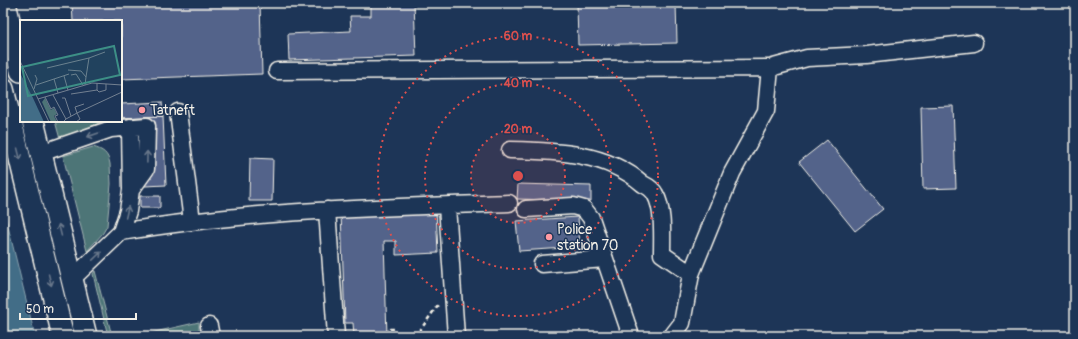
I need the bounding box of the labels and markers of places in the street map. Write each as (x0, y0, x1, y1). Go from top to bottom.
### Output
place label: Tatneft (150, 102, 195, 119)
marker: Tatneft (137, 105, 147, 115)
centre of rings (511, 169, 525, 183)
place label: Police station 70 (557, 221, 618, 254)
marker: Police station 70 (544, 232, 554, 242)

